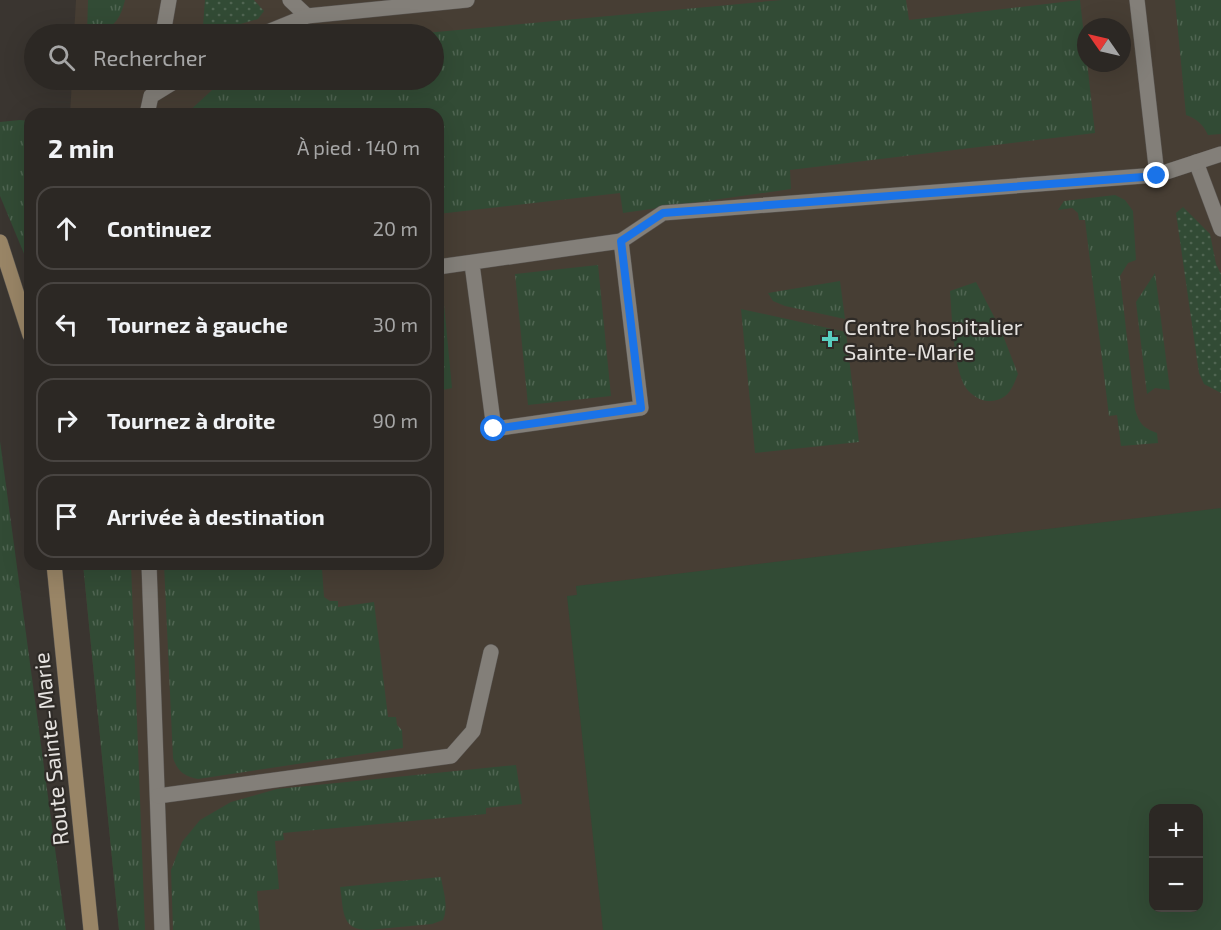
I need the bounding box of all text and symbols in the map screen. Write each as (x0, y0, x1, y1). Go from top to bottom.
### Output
north arrow (1077, 18, 1131, 72)
search box (24, 24, 444, 90)
icon: search (45, 41, 78, 74)
text: Rechercher (93, 44, 206, 70)
text: 2 min (48, 132, 114, 163)
text: À pied · 140 m (297, 135, 420, 159)
route end (1143, 162, 1169, 188)
icon: ahead (50, 212, 83, 245)
text: Continuez (107, 215, 211, 241)
text: 20 m (373, 216, 418, 240)
icon: left (50, 308, 83, 341)
text: Tournez à gauche (107, 311, 288, 337)
text: 30 m (373, 312, 418, 336)
place label: Centre hospitalier Sainte-Marie (844, 313, 1023, 364)
marker: Centre hospitalier Sainte-Marie (821, 330, 839, 348)
icon: right (50, 404, 83, 437)
text: Tournez à droite (107, 407, 276, 433)
text: 90 m (373, 408, 418, 432)
route start (480, 415, 506, 441)
icon: arrive (50, 500, 83, 533)
text: Arrivée à destination (107, 503, 325, 529)
street label: Route Sainte-Marie (27, 651, 73, 847)
map controls (1149, 804, 1203, 912)
button: + (1149, 804, 1203, 858)
button: − (1149, 858, 1203, 912)

